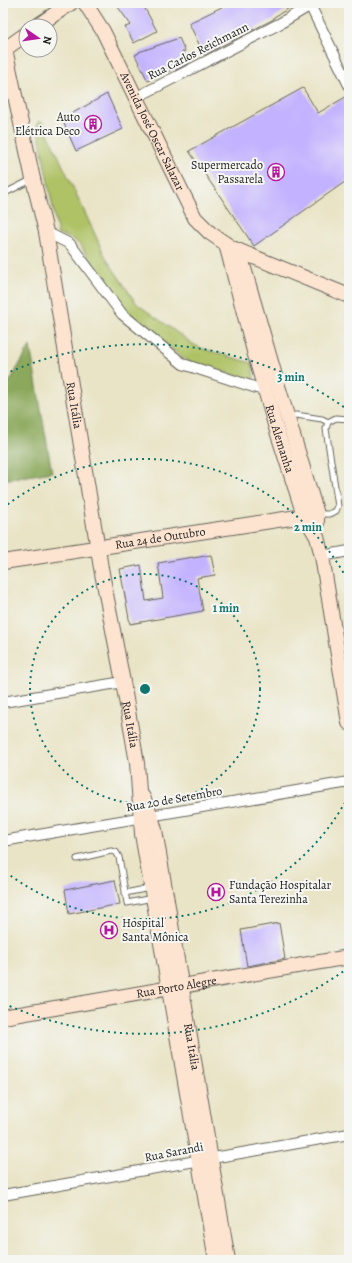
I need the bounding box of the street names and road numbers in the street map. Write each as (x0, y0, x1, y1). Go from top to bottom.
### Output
street label: Rua Carlos Reichmann (145, 18, 252, 83)
street label: Avenida José Oscar Salazar (116, 68, 188, 194)
street label: Rua Itália (63, 381, 86, 430)
street label: Rua Alemanha (262, 403, 298, 475)
street label: Rua 24 de Outubro (114, 523, 206, 553)
street label: Rua Itália (118, 700, 142, 749)
street label: Rua 20 de Setembro (125, 783, 223, 815)
street label: Rua Porto Alegre (135, 972, 218, 1002)
street label: Rua Itália (180, 1022, 204, 1072)
street label: Rua Sarandi (143, 1138, 205, 1166)

